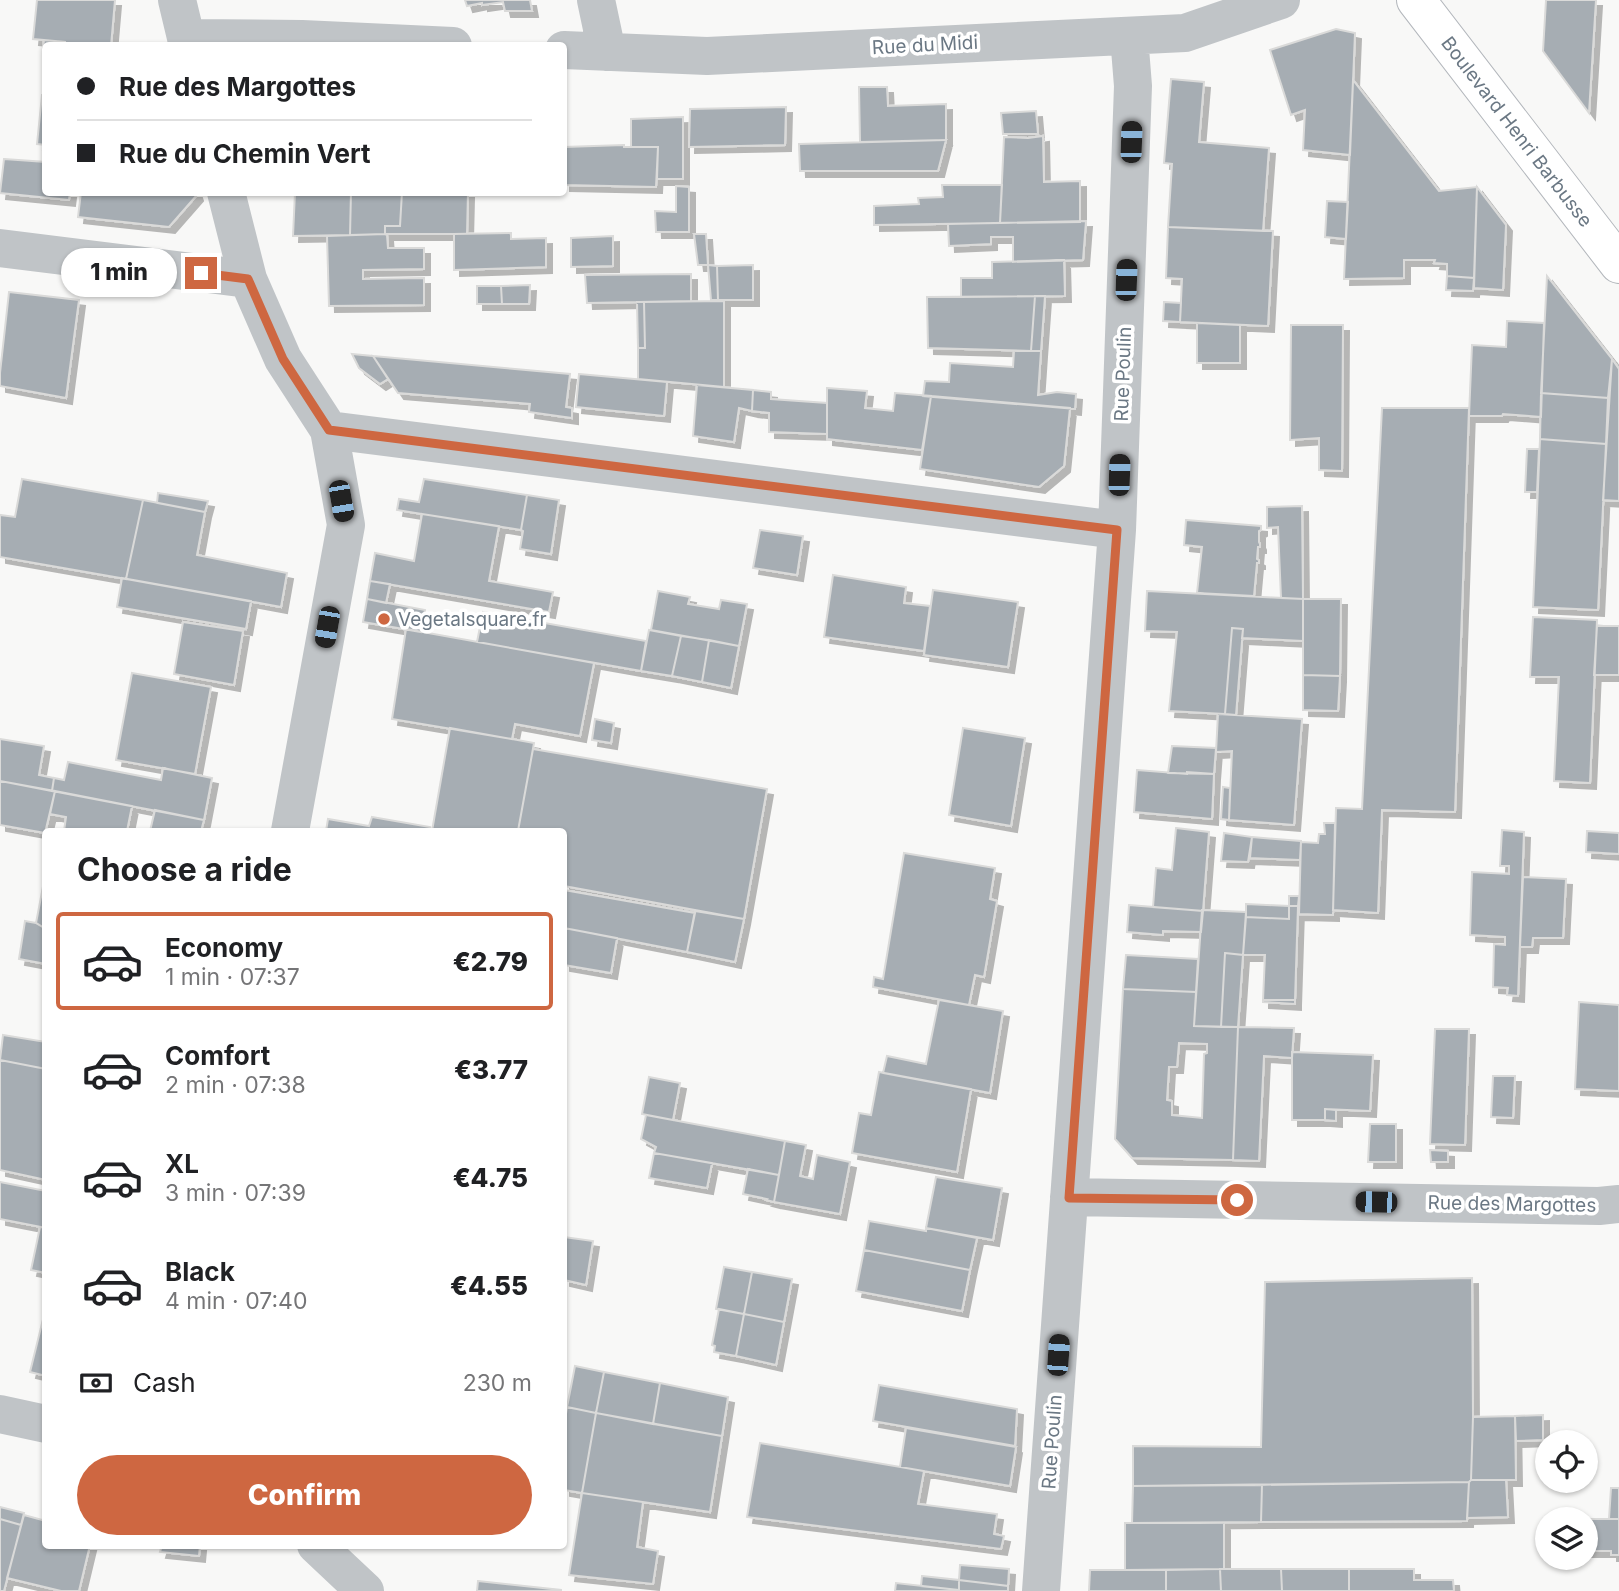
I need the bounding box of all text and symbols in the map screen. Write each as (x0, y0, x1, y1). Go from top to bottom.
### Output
street label: Rue du Midi (871, 31, 979, 59)
street label: Boulevard Henri Barbusse (1437, 32, 1598, 231)
text: Rue des Margottes (119, 71, 356, 102)
car (1120, 121, 1143, 163)
text: Rue du Chemin Vert (119, 138, 371, 169)
callout: 1 min (61, 248, 176, 298)
route end (185, 257, 217, 289)
text: 1 min (90, 258, 148, 286)
car (1115, 259, 1138, 301)
street label: Rue Poulin (1110, 326, 1136, 422)
car (1108, 454, 1131, 496)
car (328, 478, 355, 524)
car (314, 604, 341, 650)
place label: Vegetalsquare.fr (398, 608, 547, 631)
marker: Vegetalsquare.fr (376, 611, 392, 627)
text: Choose a ride (77, 850, 292, 889)
icon: car (81, 930, 144, 993)
text: Economy (165, 932, 283, 963)
text: €2.79 (453, 946, 528, 977)
text: 1 min · 07:37 (165, 963, 300, 991)
icon: car (81, 1038, 144, 1101)
text: Comfort (165, 1040, 270, 1071)
text: €3.77 (454, 1054, 528, 1085)
text: 2 min · 07:38 (165, 1071, 306, 1099)
icon: car (81, 1146, 144, 1209)
text: XL (165, 1148, 199, 1179)
text: €4.75 (453, 1162, 528, 1193)
text: 3 min · 07:39 (165, 1179, 306, 1207)
route start (1221, 1184, 1253, 1216)
car (1355, 1191, 1398, 1213)
street label: Rue des Margottes (1428, 1191, 1596, 1217)
icon: car (81, 1254, 144, 1317)
text: Black (165, 1256, 235, 1287)
text: €4.55 (450, 1270, 528, 1301)
text: 4 min · 07:40 (165, 1287, 308, 1315)
car (1047, 1333, 1070, 1377)
icon: cash (77, 1364, 115, 1402)
text: Cash (133, 1367, 196, 1398)
text: 230 m (463, 1369, 532, 1397)
street label: Rue Poulin (1037, 1394, 1067, 1490)
map controls (1535, 1430, 1598, 1570)
button: locate (1535, 1430, 1598, 1493)
button: Confirm (77, 1455, 532, 1535)
button: layers (1535, 1507, 1598, 1570)

